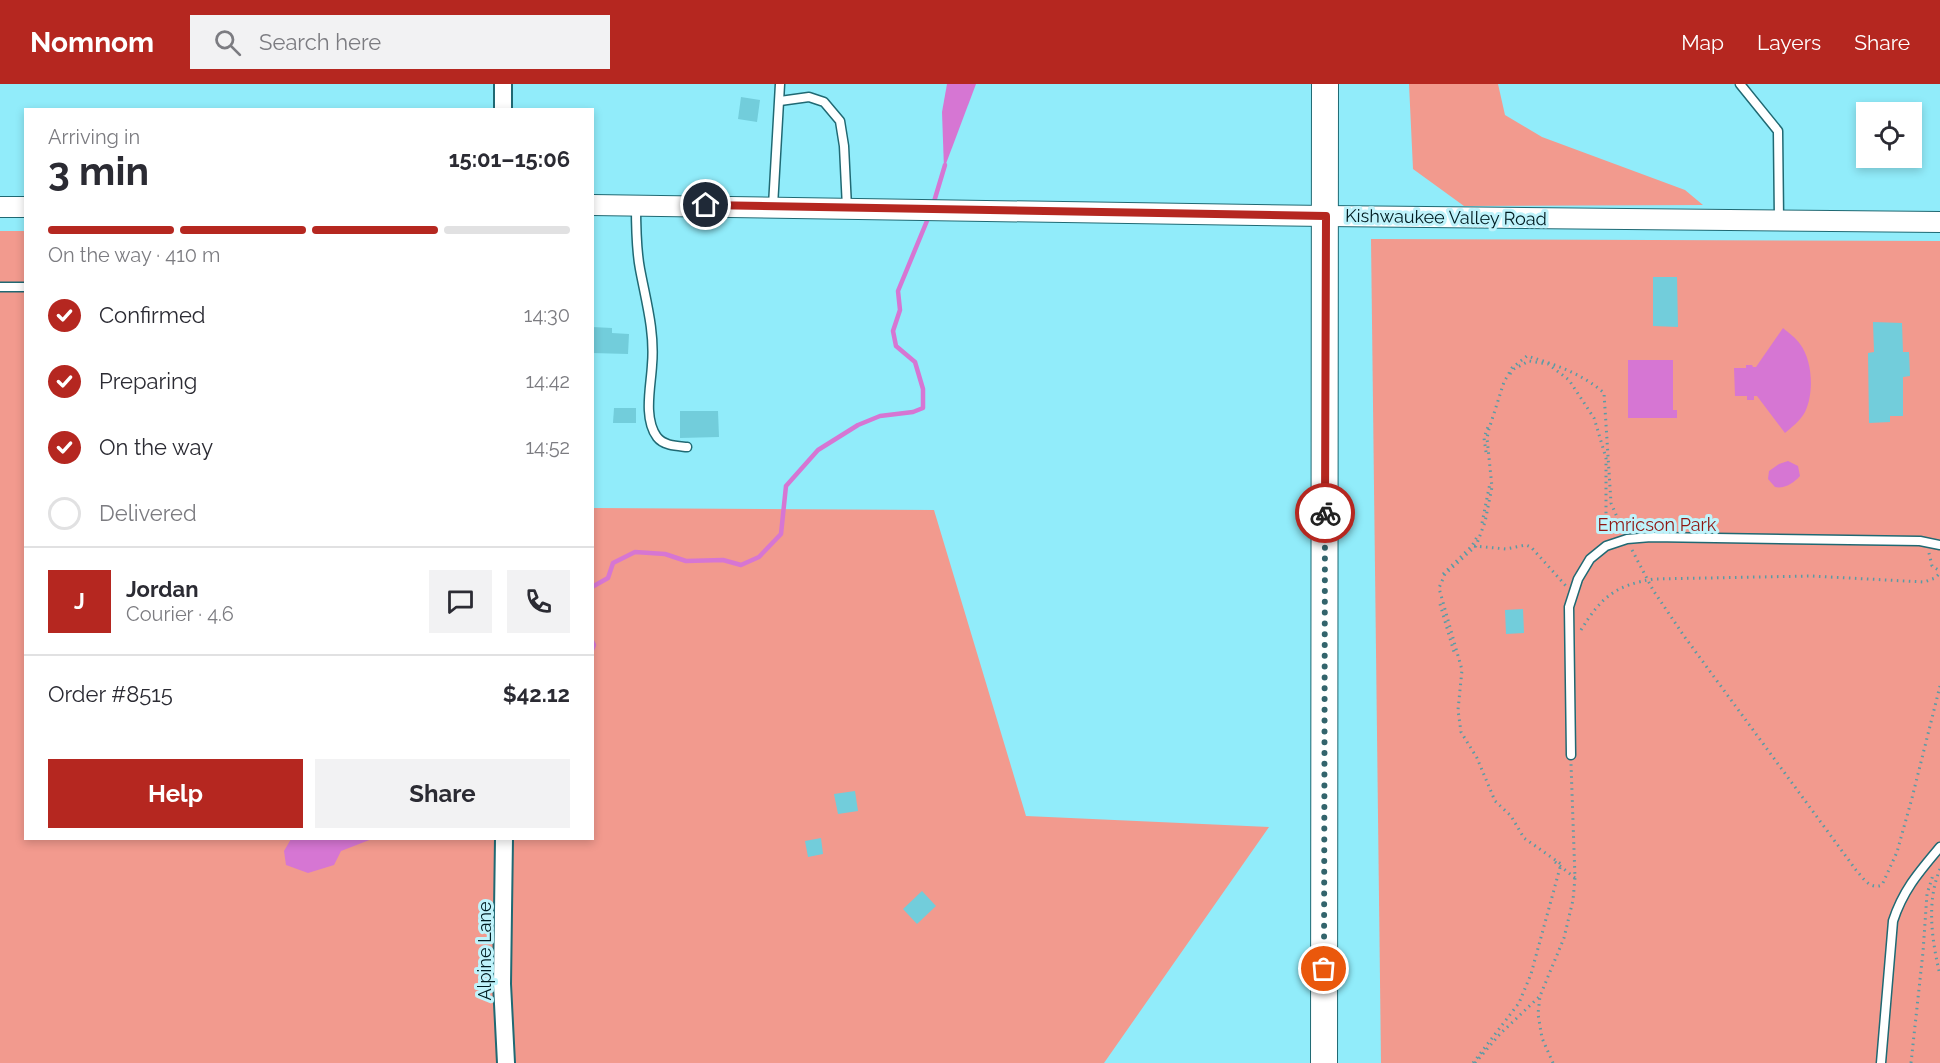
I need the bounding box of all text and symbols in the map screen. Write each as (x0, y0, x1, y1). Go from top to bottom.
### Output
search box (190, 15, 610, 69)
text: Nomnom (30, 26, 154, 59)
icon: search (211, 26, 244, 59)
text: Search here (259, 29, 381, 55)
text: Map (1681, 30, 1724, 55)
text: Layers (1757, 30, 1821, 55)
text: Share (1854, 30, 1910, 55)
map controls (1856, 102, 1922, 168)
button: locate (1856, 102, 1922, 168)
text: Arriving in (48, 125, 140, 149)
text: 15:01–15:06 (449, 146, 570, 172)
text: 3 min (48, 148, 149, 194)
pin (680, 179, 731, 230)
icon: home (689, 188, 722, 221)
street label: Kishwaukee Valley Road (1345, 205, 1547, 229)
text: On the way · 410 m (48, 243, 220, 267)
icon: check (48, 299, 81, 332)
text: Confirmed (99, 302, 206, 328)
text: 14:30 (524, 303, 570, 327)
icon: check (48, 365, 81, 398)
text: Preparing (99, 368, 197, 394)
text: 14:42 (525, 369, 570, 393)
icon: check (48, 431, 81, 464)
text: On the way (99, 434, 213, 460)
text: 14:52 (525, 435, 570, 459)
courier (1295, 483, 1355, 543)
icon: bike (1309, 497, 1342, 530)
text: Delivered (99, 500, 197, 526)
park label: Emricson Park (1598, 514, 1717, 535)
button: chat (429, 570, 492, 633)
button: phone (507, 570, 570, 633)
text: Jordan (126, 576, 198, 602)
text: J (74, 588, 85, 614)
text: Courier · 4.6 (126, 602, 234, 626)
text: Order #8515 (48, 681, 173, 707)
text: $42.12 (503, 681, 570, 707)
button: Help (48, 759, 303, 828)
button: Share (315, 759, 570, 828)
street label: Alpine Lane (474, 901, 495, 1001)
pin (1298, 943, 1349, 994)
icon: bag (1307, 952, 1340, 985)

